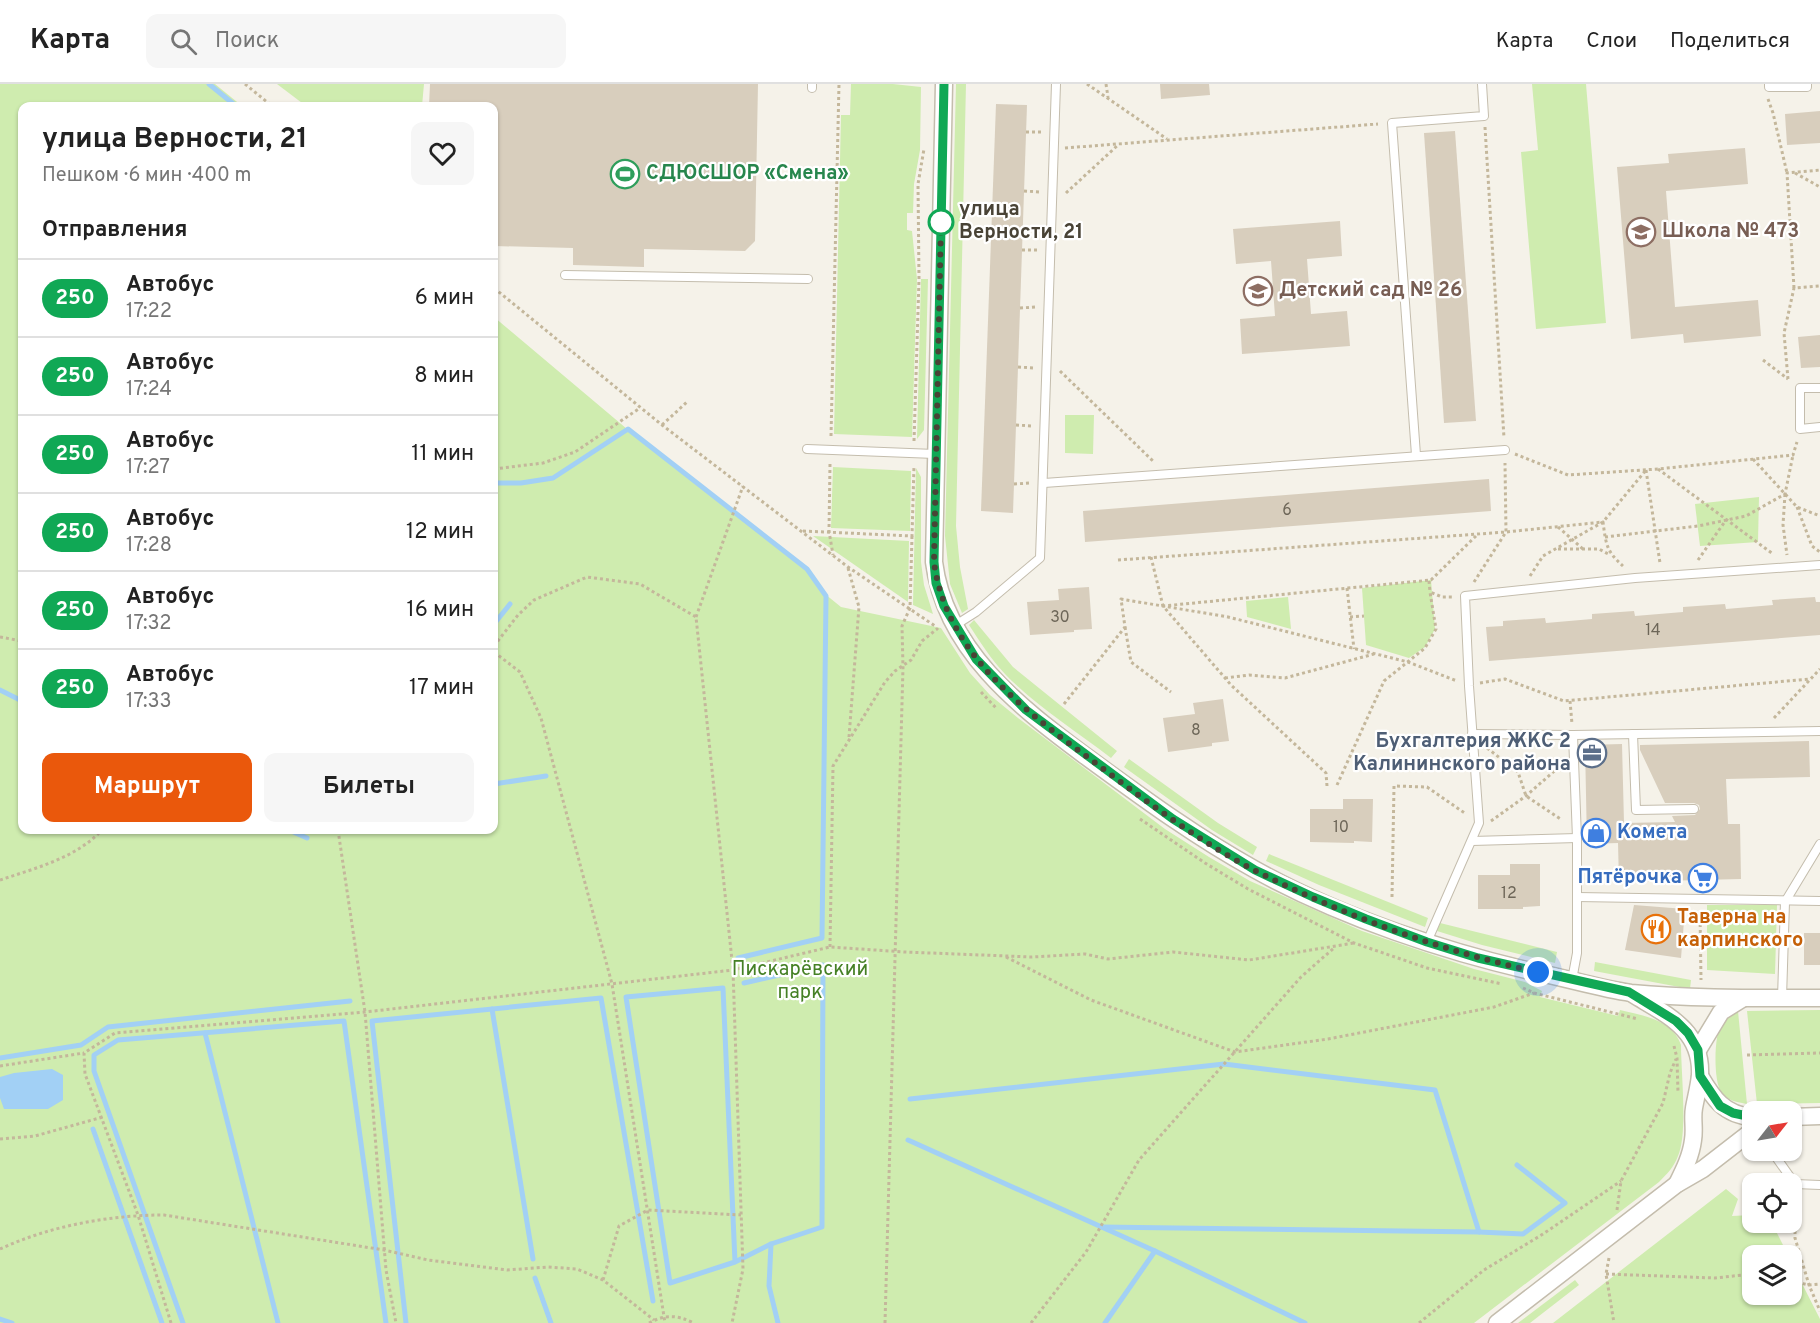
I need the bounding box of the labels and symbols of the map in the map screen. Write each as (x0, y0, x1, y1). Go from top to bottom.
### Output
sports icon: СДЮСШОР «Смена» (609, 158, 641, 190)
place label: СДЮСШОР «Смена» (646, 161, 849, 187)
place label: улица Верности, 21 (959, 197, 1083, 246)
marker: улица Верности, 21 (928, 209, 954, 235)
school or university icon: Школа № 473 (1625, 216, 1657, 248)
place label: Школа № 473 (1662, 219, 1799, 245)
school or university icon: Детский сад № 26 (1242, 275, 1274, 307)
place label: Детский сад № 26 (1279, 278, 1462, 304)
house number: 6 (1282, 501, 1292, 521)
house number: 30 (1050, 608, 1070, 628)
house number: 14 (1645, 621, 1661, 641)
house number: 8 (1191, 721, 1201, 741)
place label: Бухгалтерия ЖКС 2 Калининского района (1353, 729, 1571, 778)
office icon: Бухгалтерия ЖКС 2 Калининского района (1576, 737, 1608, 769)
shop icon: Комета (1580, 817, 1612, 849)
house number: 10 (1333, 818, 1349, 838)
place label: Комета (1617, 820, 1687, 846)
supermarket icon: Пятёрочка (1687, 862, 1719, 894)
place label: Пятёрочка (1577, 865, 1682, 891)
house number: 12 (1501, 884, 1517, 904)
place label: Таверна на карпинского (1677, 905, 1803, 954)
restaurant icon: Таверна на карпинского (1640, 913, 1672, 945)
park label: Пискарёвский парк (732, 957, 868, 1006)
your location (1523, 957, 1553, 987)
north arrow (1742, 1101, 1802, 1161)

